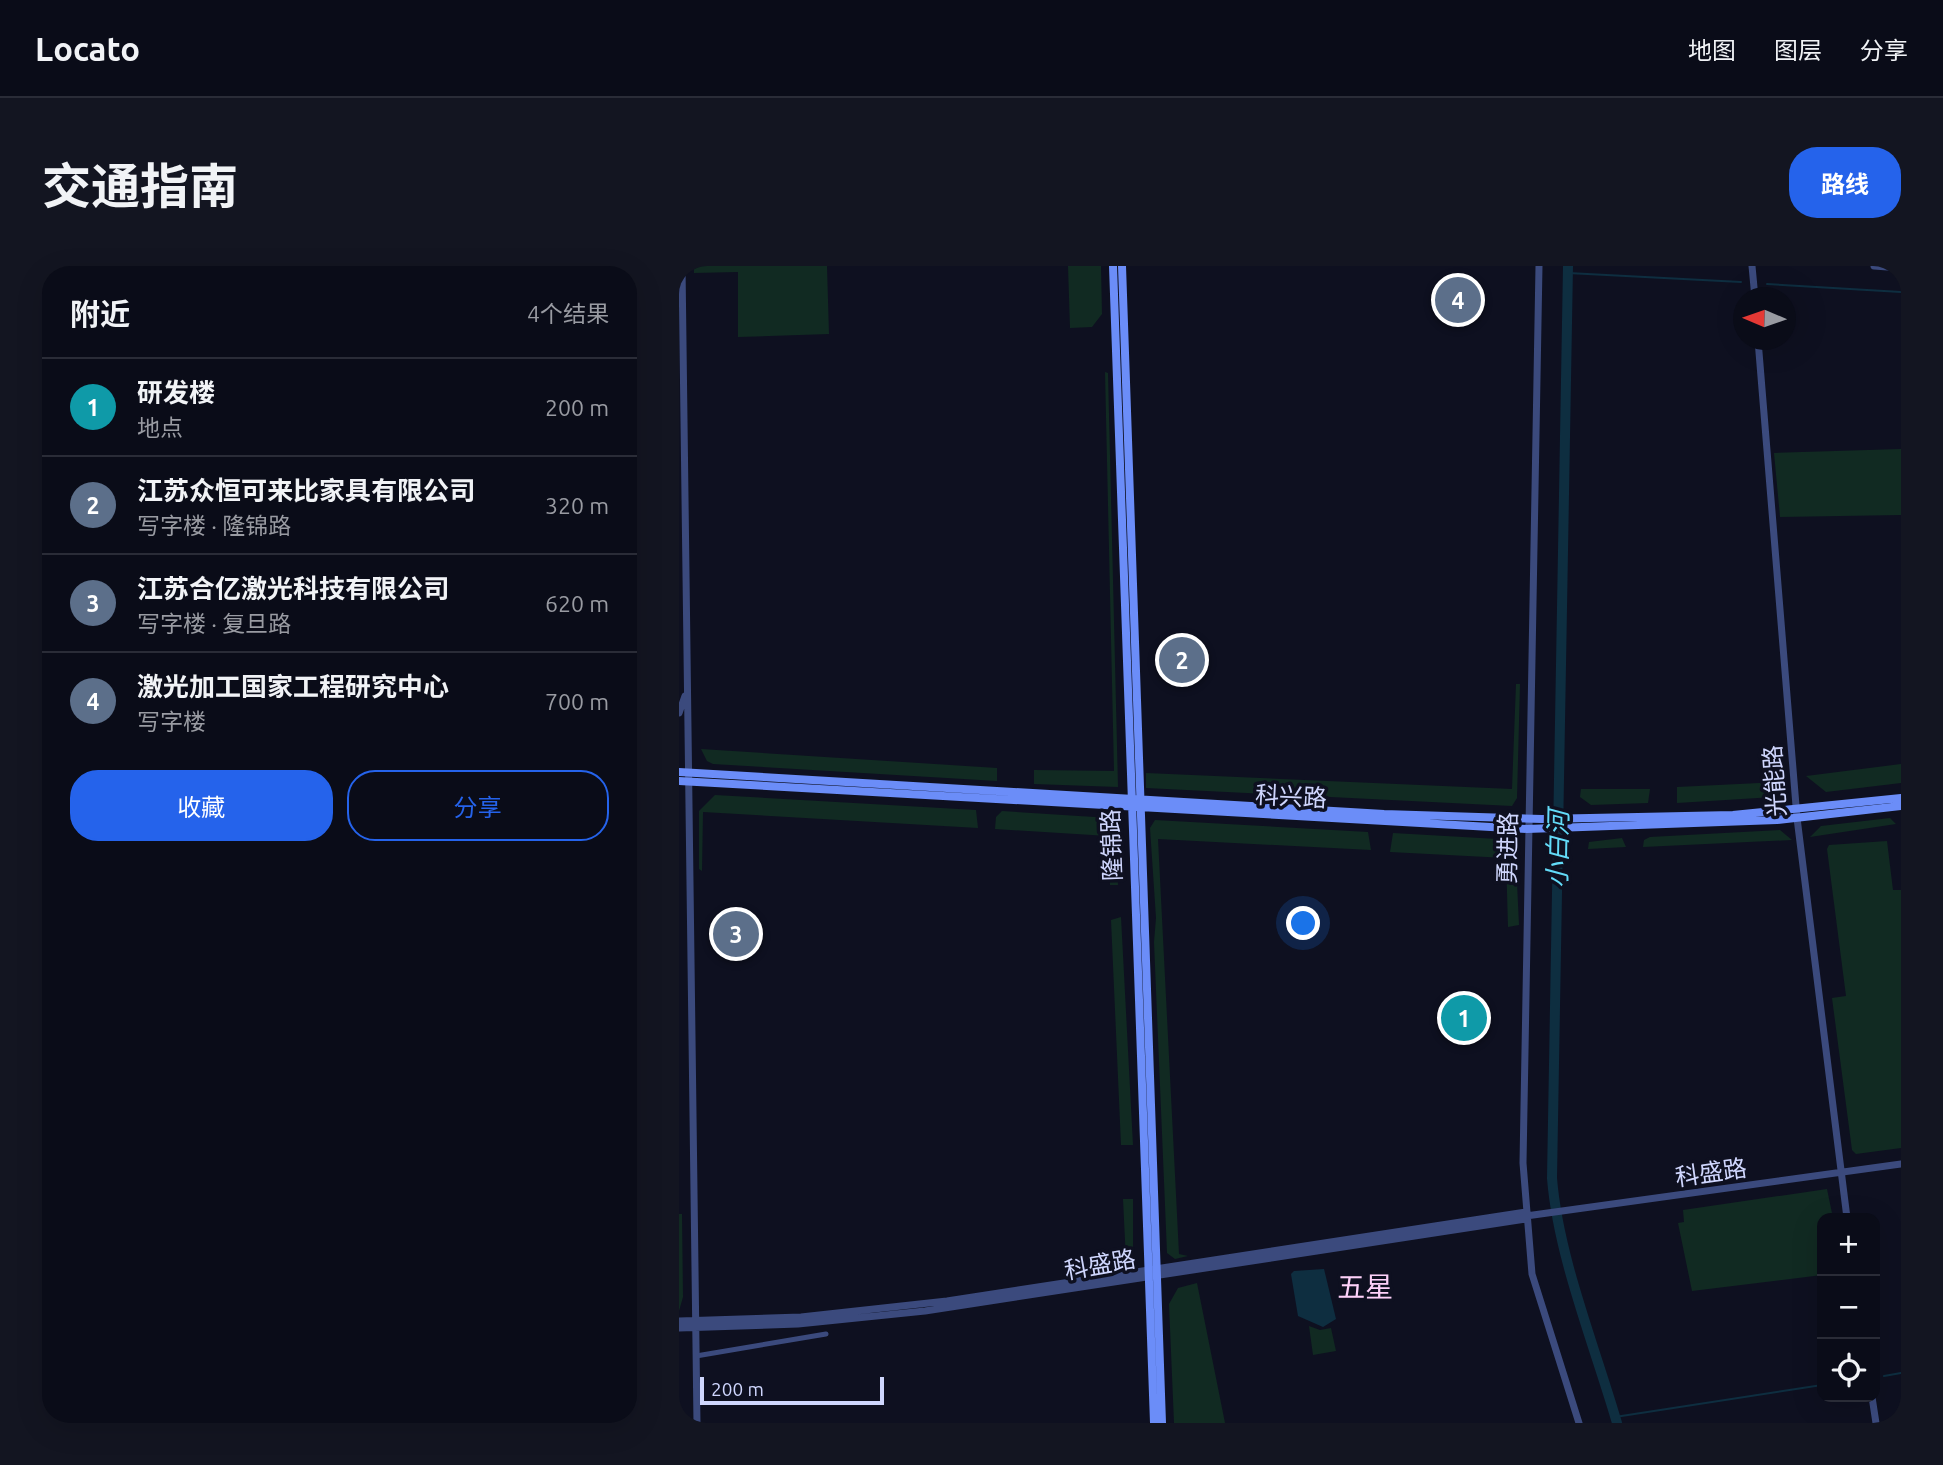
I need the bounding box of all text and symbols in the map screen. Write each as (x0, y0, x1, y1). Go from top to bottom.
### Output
text: Locato (35, 30, 140, 67)
text: 地图 (1688, 37, 1736, 64)
text: 图层 (1774, 37, 1822, 64)
text: 分享 (1860, 37, 1908, 64)
button: 路线 (1789, 147, 1901, 218)
text: 交通指南 (42, 158, 238, 213)
pin: 4 (1435, 274, 1481, 326)
north arrow (1733, 287, 1796, 350)
text: 附近 (70, 297, 130, 331)
text: 4个结果 (527, 301, 609, 326)
text: 研发楼 (137, 378, 215, 407)
text: 1 (87, 395, 99, 420)
text: 200 m (545, 395, 609, 420)
text: 地点 (137, 415, 183, 440)
text: 江苏众恒可来比家具有限公司 (137, 476, 475, 505)
text: 2 (87, 493, 99, 518)
text: 320 m (545, 493, 609, 518)
text: 写字楼 · 隆锦路 (137, 513, 291, 538)
text: 江苏合亿激光科技有限公司 (137, 574, 449, 603)
text: 3 (87, 591, 99, 616)
text: 620 m (545, 591, 609, 616)
text: 写字楼 · 复旦路 (137, 611, 291, 636)
pin: 2 (1159, 634, 1205, 686)
text: 激光加工国家工程研究中心 (137, 672, 449, 701)
text: 4 (87, 689, 99, 714)
text: 700 m (545, 689, 609, 714)
text: 写字楼 (137, 709, 206, 734)
street label: 光能路 (1759, 744, 1790, 818)
button: 收藏 (70, 770, 333, 841)
button: 分享 (347, 770, 609, 841)
street label: 科兴路 (1254, 781, 1328, 812)
water label: 小白河 (1542, 805, 1573, 888)
street label: 隆锦路 (1097, 809, 1126, 881)
street label: 勇进路 (1493, 812, 1522, 884)
your location (1286, 906, 1320, 940)
pin: 3 (713, 908, 759, 960)
pin: 1 (1441, 992, 1487, 1044)
street label: 科盛路 (1673, 1154, 1748, 1191)
map controls (1817, 1213, 1880, 1402)
button: + (1817, 1213, 1880, 1276)
street label: 科盛路 (1062, 1245, 1138, 1284)
district label: 五星 (1337, 1271, 1393, 1302)
button: − (1817, 1276, 1880, 1339)
button: locate (1817, 1339, 1880, 1402)
scale bar (700, 1374, 884, 1406)
text: 200 m (711, 1378, 764, 1400)

